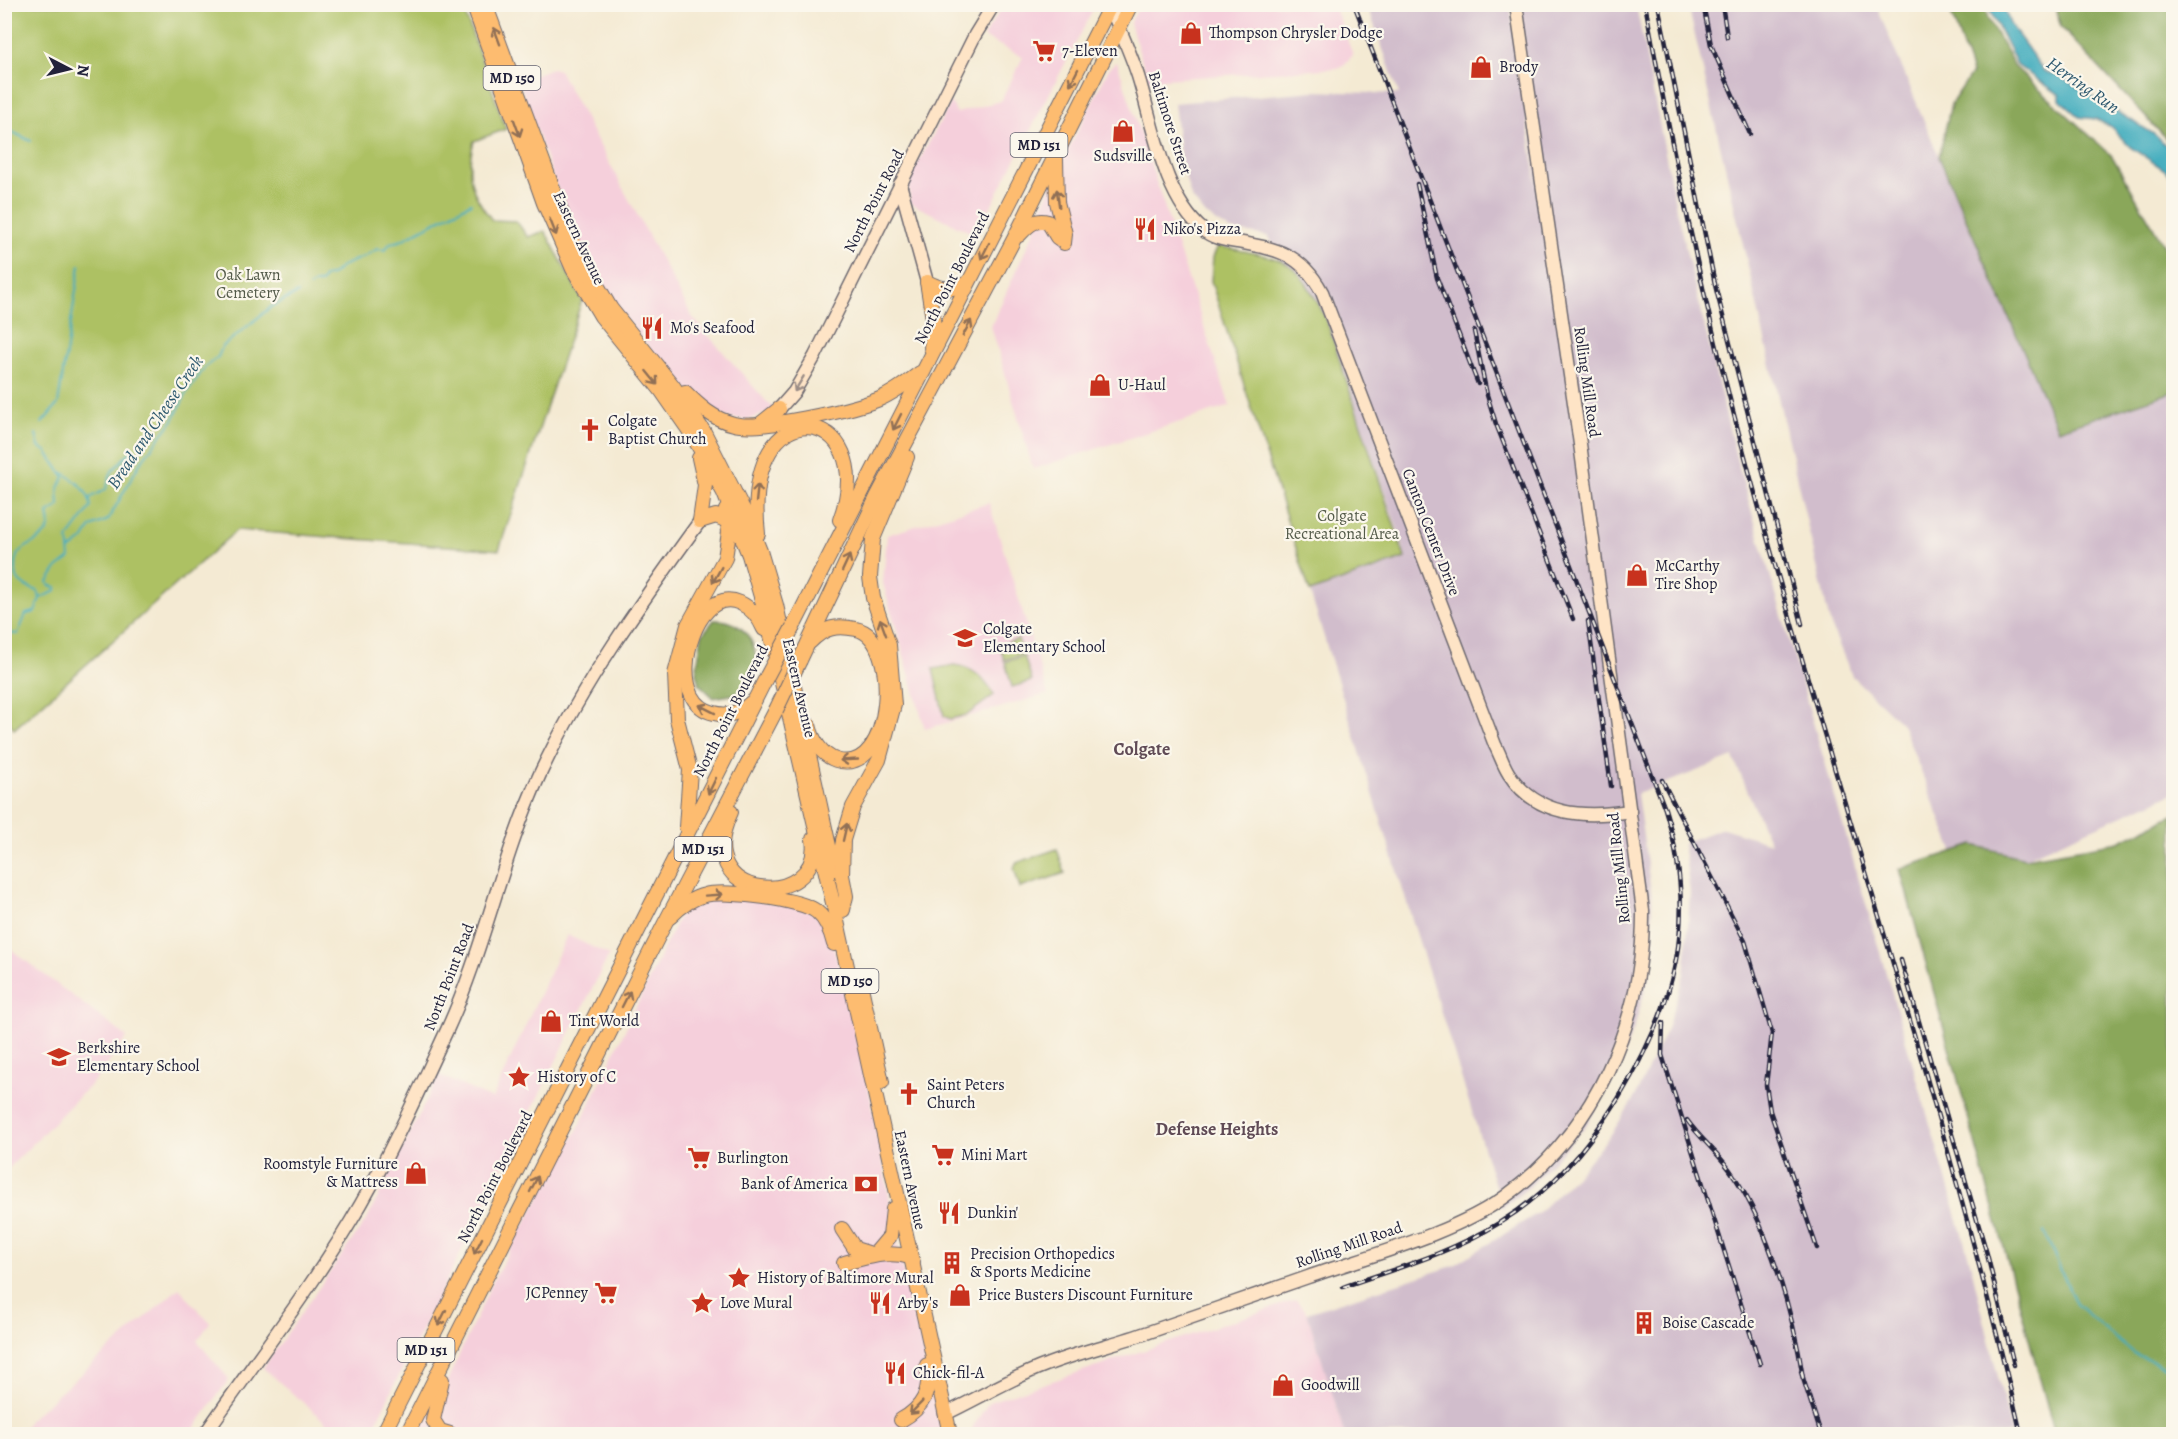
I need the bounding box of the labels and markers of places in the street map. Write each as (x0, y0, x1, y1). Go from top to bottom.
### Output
shop icon: Thompson Chrysler Dodge (1178, 20, 1204, 46)
place label: Thompson Chrysler Dodge (1209, 22, 1383, 44)
supermarket icon: 7-Eleven (1031, 38, 1057, 64)
place label: 7-Eleven (1062, 40, 1118, 62)
shop icon: Brody (1468, 54, 1494, 80)
place label: Brody (1499, 56, 1539, 78)
shop icon: Sudsville (1110, 118, 1136, 144)
place label: Sudsville (1094, 145, 1152, 167)
restaurant icon: Niko's Pizza (1132, 216, 1158, 242)
place label: Niko's Pizza (1163, 218, 1242, 240)
restaurant icon: Mo's Seafood (639, 315, 665, 341)
place label: Mo's Seafood (670, 317, 755, 339)
shop icon: U-Haul (1087, 372, 1113, 398)
place label: U-Haul (1118, 374, 1166, 396)
place label: Colgate Baptist Church (608, 410, 707, 450)
church icon: Colgate Baptist Church (577, 417, 603, 443)
place label: McCarthy Tire Shop (1655, 555, 1720, 595)
shop icon: McCarthy Tire Shop (1624, 562, 1650, 588)
place label: Colgate Elementary School (983, 618, 1106, 658)
school or university icon: Colgate Elementary School (952, 625, 978, 651)
shop icon: Tint World (538, 1008, 564, 1034)
place label: Tint World (569, 1010, 640, 1032)
place label: Berkshire Elementary School (77, 1037, 200, 1077)
school or university icon: Berkshire Elementary School (46, 1044, 72, 1070)
place icon: History of C (506, 1064, 532, 1090)
place label: History of C (537, 1066, 616, 1088)
place label: Saint Peters Church (927, 1074, 1005, 1114)
church icon: Saint Peters Church (896, 1081, 922, 1107)
supermarket icon: Mini Mart (930, 1142, 956, 1168)
place label: Mini Mart (961, 1144, 1028, 1166)
supermarket icon: Burlington (686, 1145, 712, 1171)
place label: Burlington (717, 1147, 789, 1169)
place label: Roomstyle Furniture & Mattress (263, 1153, 398, 1193)
shop icon: Roomstyle Furniture & Mattress (403, 1160, 429, 1186)
bank icon: Bank of America (853, 1171, 879, 1197)
place label: Bank of America (740, 1173, 849, 1195)
restaurant icon: Dunkin' (936, 1200, 962, 1226)
place label: Dunkin' (967, 1202, 1019, 1224)
place label: Precision Orthopedics & Sports Medicine (970, 1243, 1115, 1283)
building icon: Precision Orthopedics & Sports Medicine (939, 1250, 965, 1276)
place icon: History of Baltimore Mural (726, 1265, 752, 1291)
place label: History of Baltimore Mural (757, 1267, 934, 1289)
supermarket icon: JCPenney (593, 1280, 619, 1306)
place label: JCPenney (526, 1282, 589, 1304)
shop icon: Price Busters Discount Furniture (947, 1282, 973, 1308)
place label: Price Busters Discount Furniture (978, 1284, 1193, 1306)
place icon: Love Mural (689, 1290, 715, 1316)
restaurant icon: Arby's (867, 1290, 893, 1316)
place label: Love Mural (720, 1292, 792, 1314)
place label: Arby's (897, 1292, 938, 1314)
building icon: Boise Cascade (1631, 1310, 1657, 1336)
place label: Boise Cascade (1662, 1312, 1754, 1334)
restaurant icon: Chick-fil-A (882, 1360, 908, 1386)
place label: Chick-fil-A (913, 1362, 985, 1384)
shop icon: Goodwill (1270, 1372, 1296, 1398)
place label: Goodwill (1301, 1374, 1360, 1396)

